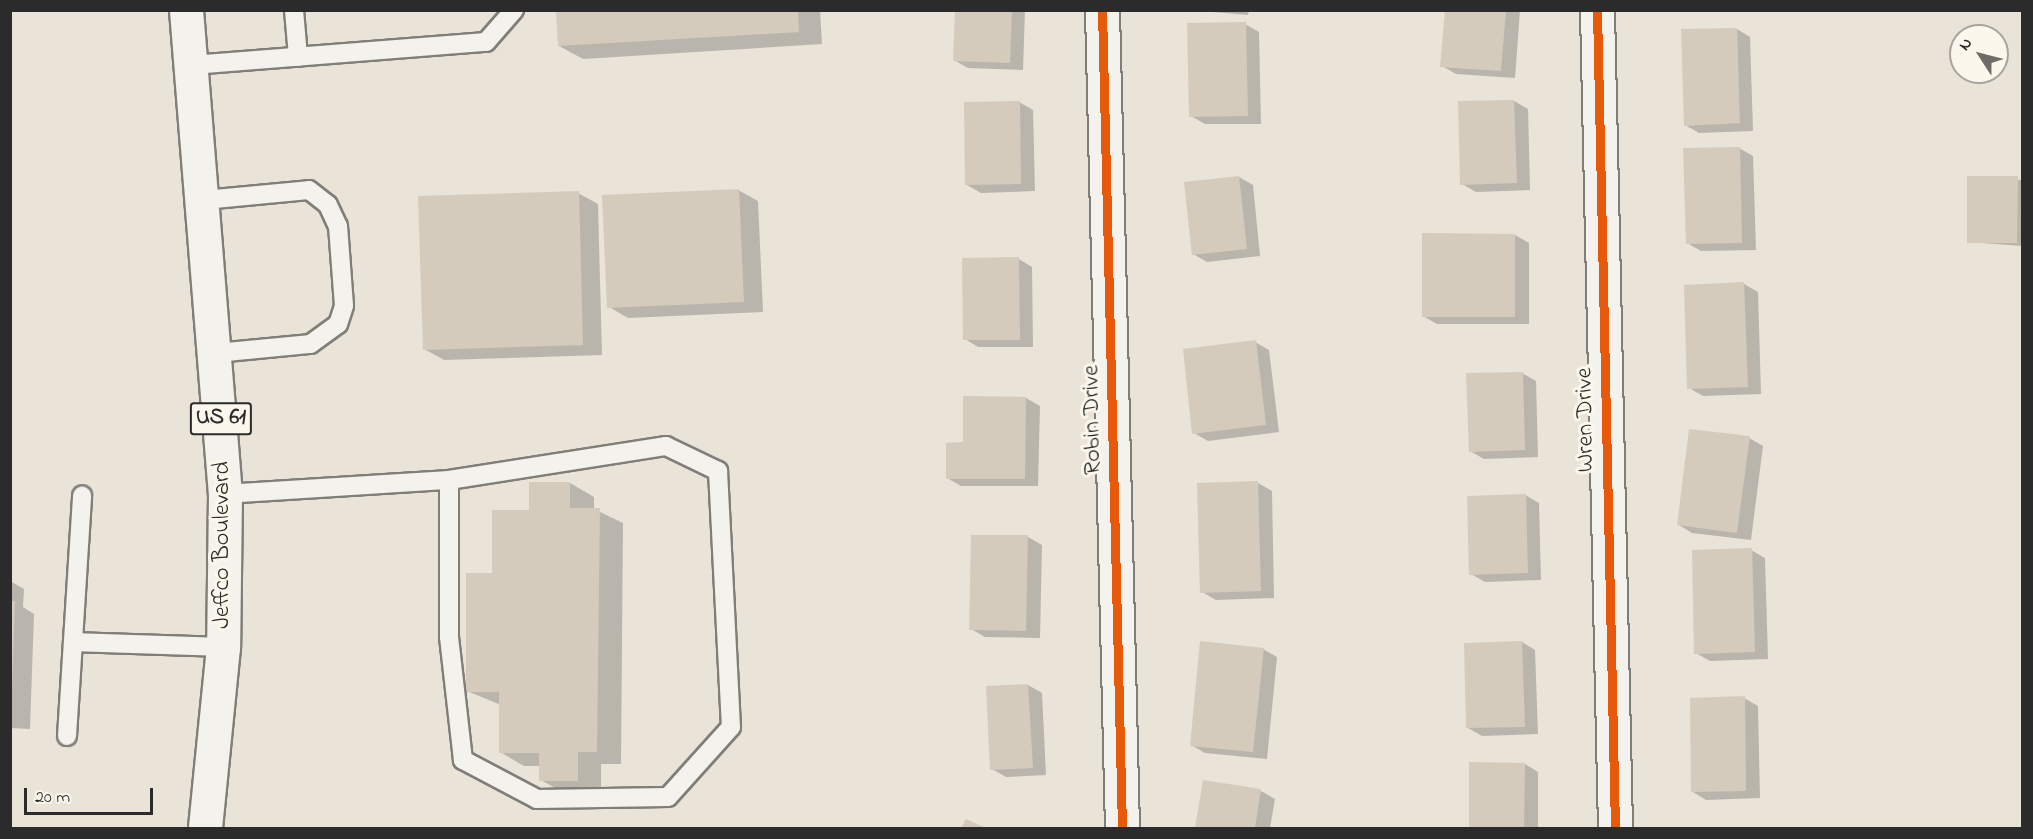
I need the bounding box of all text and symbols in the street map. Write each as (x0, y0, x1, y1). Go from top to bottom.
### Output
north arrow (1949, 24, 2009, 84)
text: N (1953, 33, 1979, 56)
street label: Robin Drive (1078, 365, 1108, 475)
street label: Wren Drive (1571, 367, 1601, 473)
road number: US 61 (190, 400, 252, 438)
street label: Jeffco Boulevard (209, 461, 237, 629)
scale bar (27, 776, 156, 814)
text: 20 m (35, 785, 70, 811)

